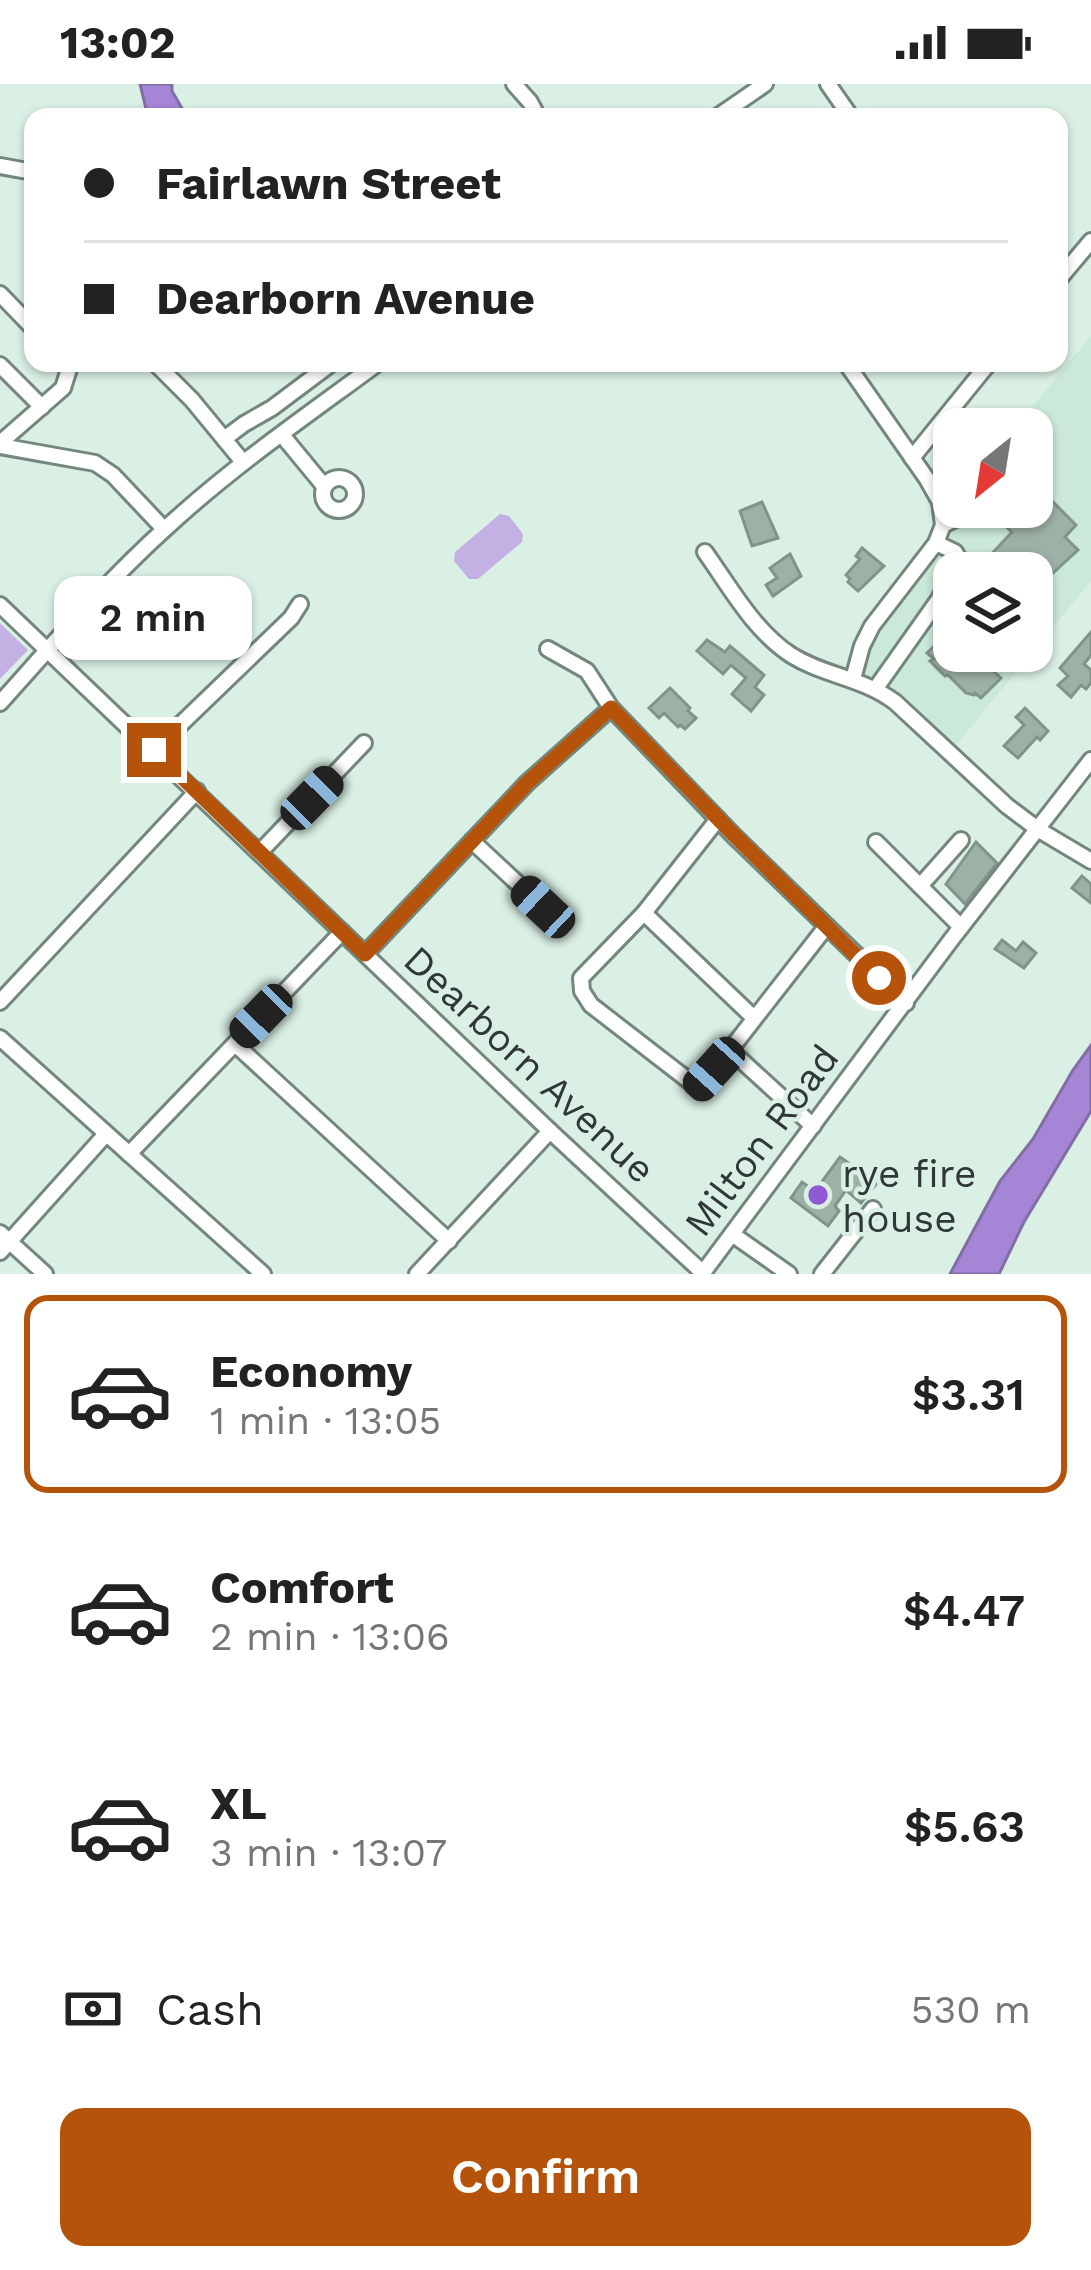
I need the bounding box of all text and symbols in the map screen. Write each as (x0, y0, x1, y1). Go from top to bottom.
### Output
text: 13:02 (60, 16, 175, 69)
text: Fairlawn Street (156, 157, 501, 210)
text: Dearborn Avenue (156, 272, 535, 325)
north arrow (933, 408, 1053, 528)
map controls (933, 408, 1053, 672)
button: layers (933, 552, 1053, 672)
callout: 2 min (55, 576, 253, 660)
text: 2 min (100, 595, 206, 640)
route end (127, 723, 181, 777)
car (274, 760, 350, 836)
car (504, 869, 582, 945)
street label: Dearborn Avenue (395, 937, 664, 1192)
route start (852, 951, 906, 1005)
car (223, 978, 299, 1054)
car (677, 1030, 751, 1108)
street label: Milton Road (675, 1036, 848, 1245)
place label: rye fire house (842, 1151, 977, 1241)
marker: rye fire house (805, 1182, 831, 1208)
icon: car (66, 1340, 174, 1448)
text: Economy (210, 1345, 412, 1398)
text: $3.31 (912, 1368, 1025, 1421)
text: 1 min · 13:05 (210, 1398, 441, 1443)
icon: car (66, 1556, 174, 1664)
text: Comfort (210, 1561, 394, 1614)
text: $4.47 (903, 1584, 1025, 1637)
text: 2 min · 13:06 (210, 1614, 450, 1659)
icon: car (66, 1772, 174, 1880)
text: XL (210, 1777, 267, 1830)
text: $5.63 (904, 1800, 1025, 1853)
text: 3 min · 13:07 (210, 1830, 447, 1875)
icon: cash (60, 1976, 126, 2042)
text: Cash (156, 1983, 264, 2036)
text: 530 m (911, 1987, 1031, 2032)
button: Confirm (60, 2108, 1031, 2246)

